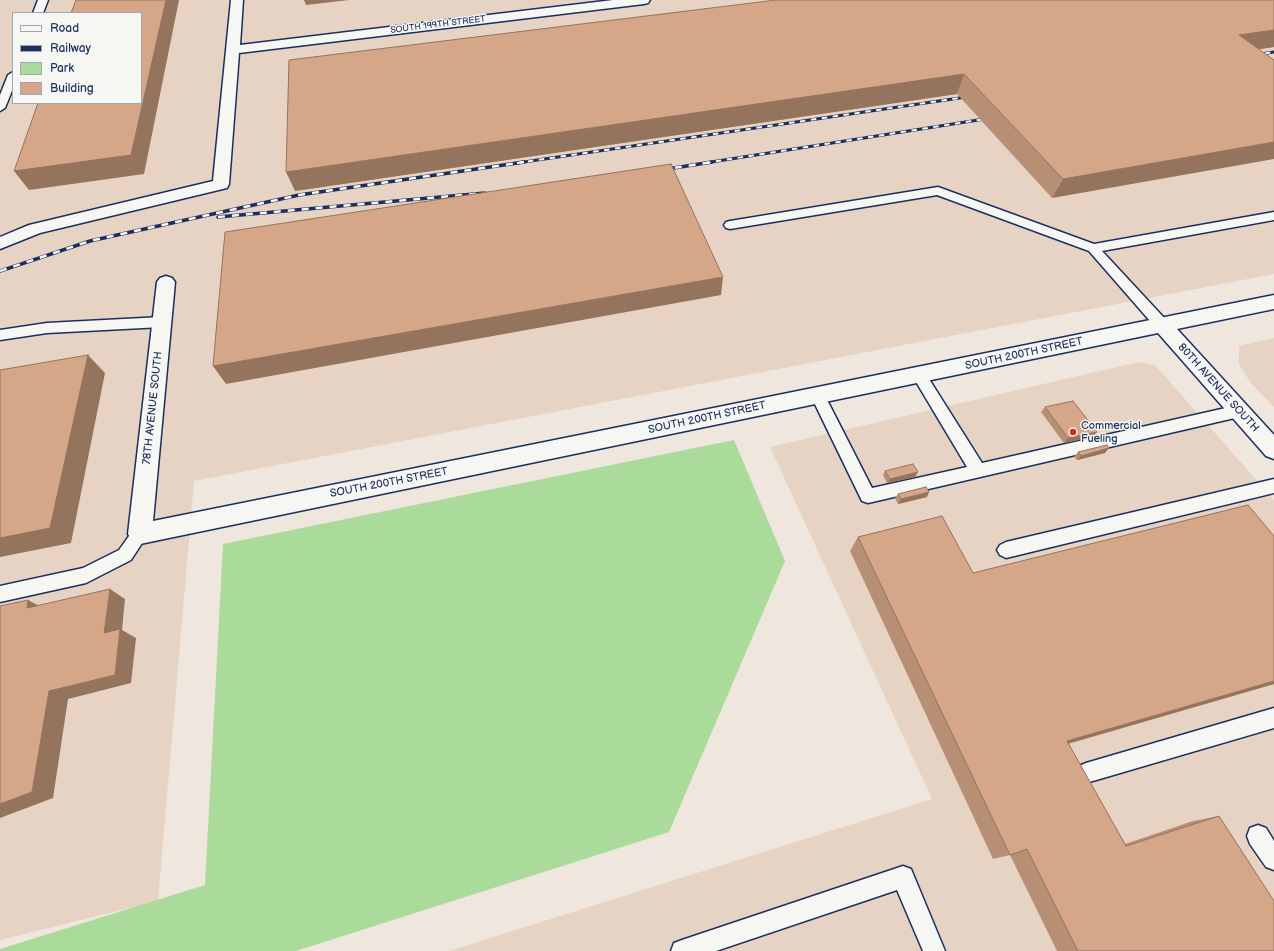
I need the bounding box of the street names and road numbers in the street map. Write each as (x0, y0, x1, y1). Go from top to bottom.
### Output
street label: SOUTH 199TH STREET (390, 14, 486, 36)
street label: SOUTH 200TH STREET (964, 335, 1084, 373)
street label: 80TH AVENUE SOUTH (1175, 341, 1261, 435)
street label: 78TH AVENUE SOUTH (141, 351, 165, 465)
street label: SOUTH 200TH STREET (647, 399, 767, 437)
street label: SOUTH 200TH STREET (329, 465, 449, 501)

